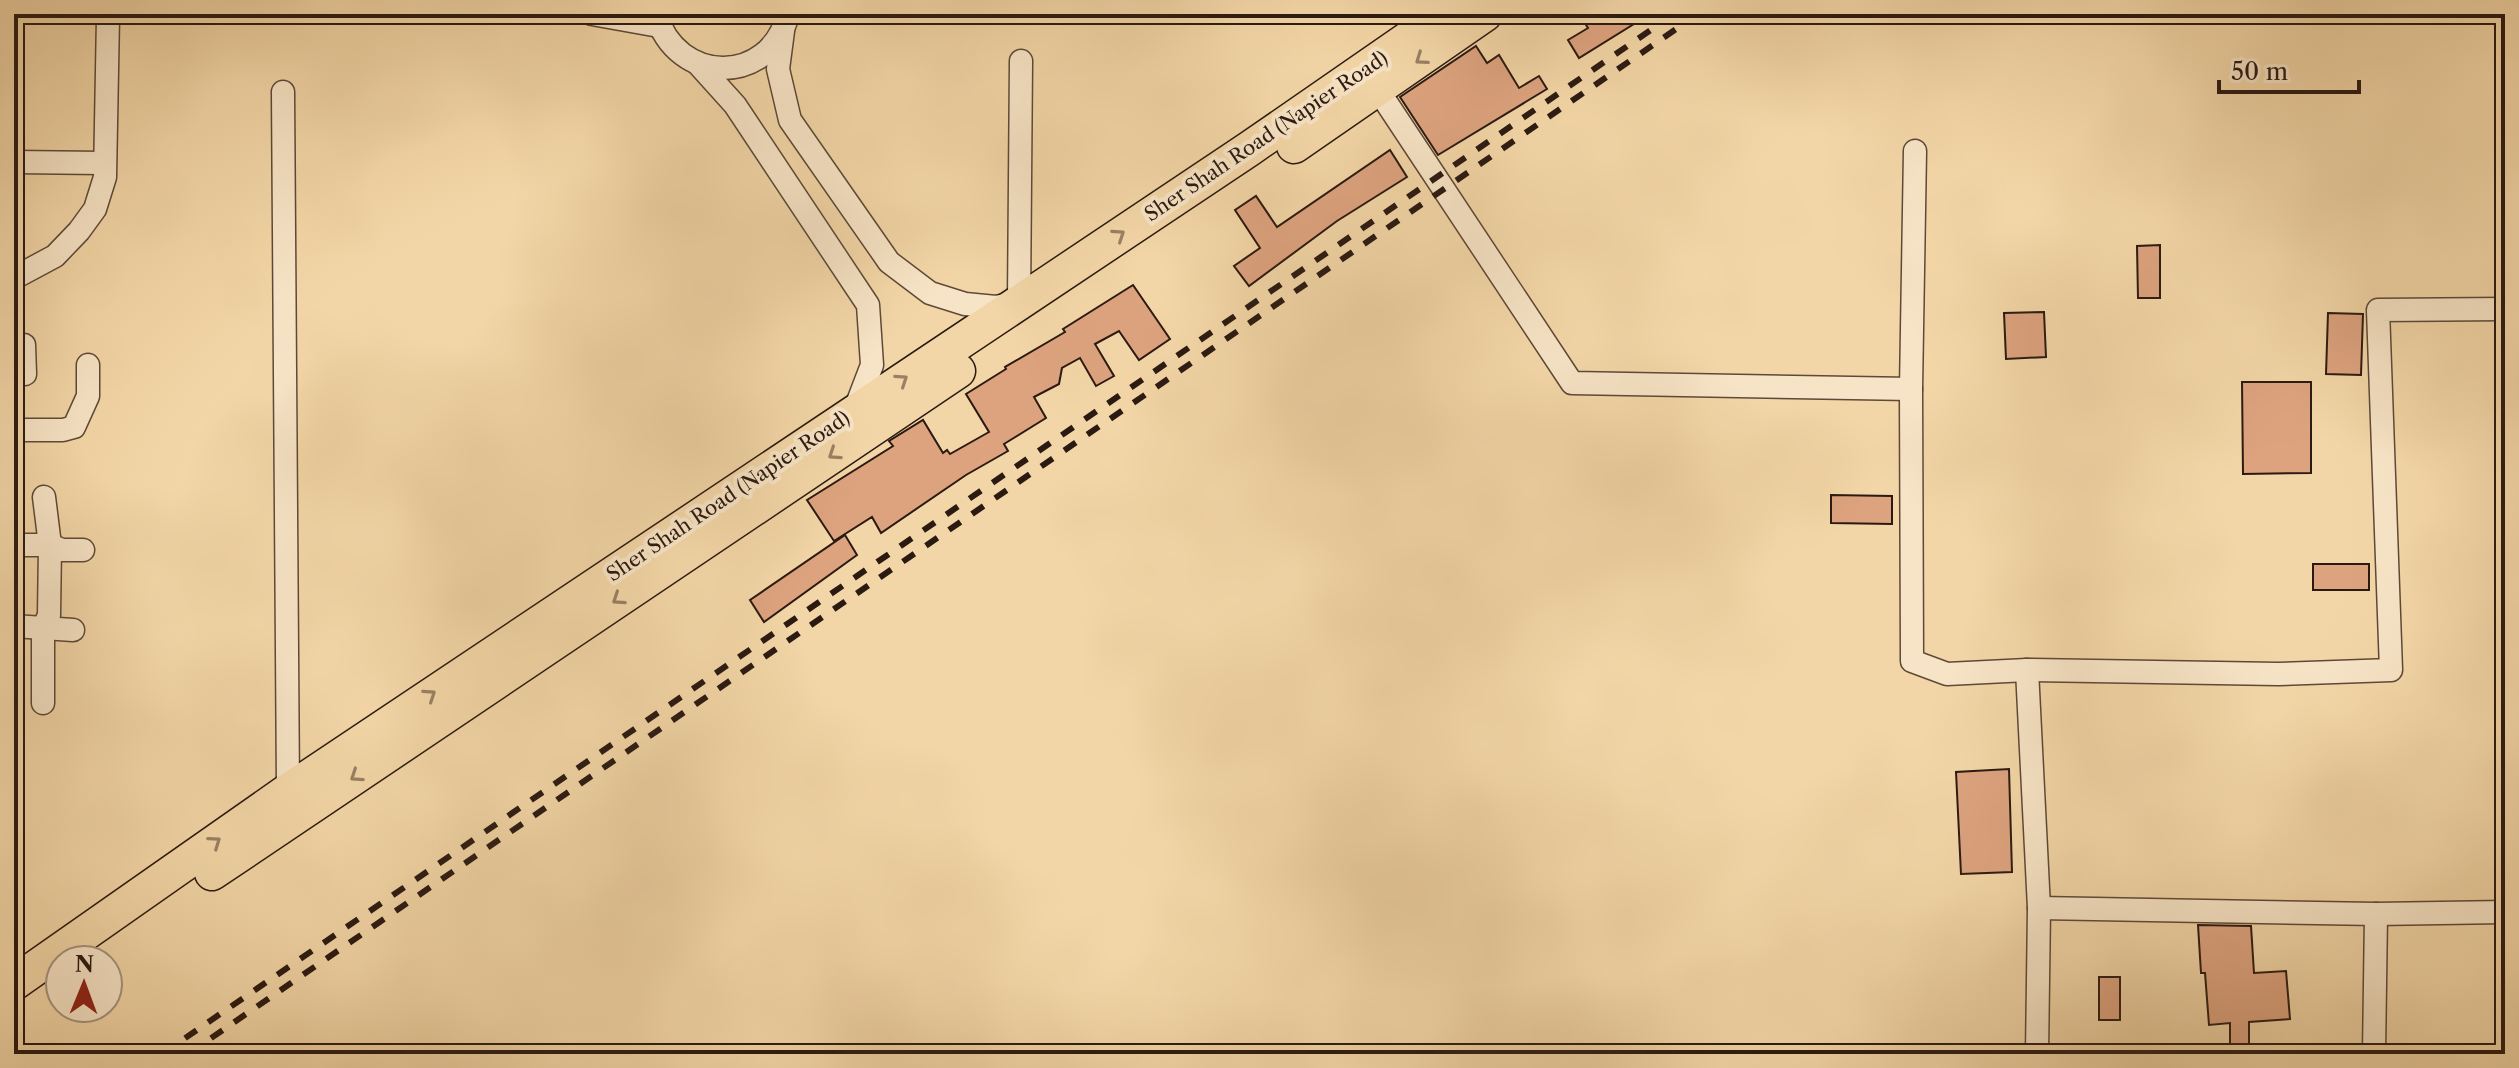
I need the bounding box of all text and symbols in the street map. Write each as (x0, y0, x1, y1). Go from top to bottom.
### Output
scale bar (2219, 44, 2359, 94)
street label: Sher Shah Road (Napier Road) (1140, 46, 1392, 226)
one-way arrow (1415, 49, 1430, 64)
text: 50 m (2231, 57, 2288, 86)
one-way arrow (1110, 230, 1124, 245)
one-way arrow (894, 375, 908, 390)
street label: Sher Shah Road (Napier Road) (602, 406, 854, 586)
one-way arrow (828, 445, 842, 460)
one-way arrow (612, 590, 626, 605)
one-way arrow (421, 690, 436, 705)
one-way arrow (350, 766, 364, 781)
one-way arrow (207, 837, 221, 852)
north arrow (44, 944, 124, 1024)
text: N (75, 951, 94, 978)

